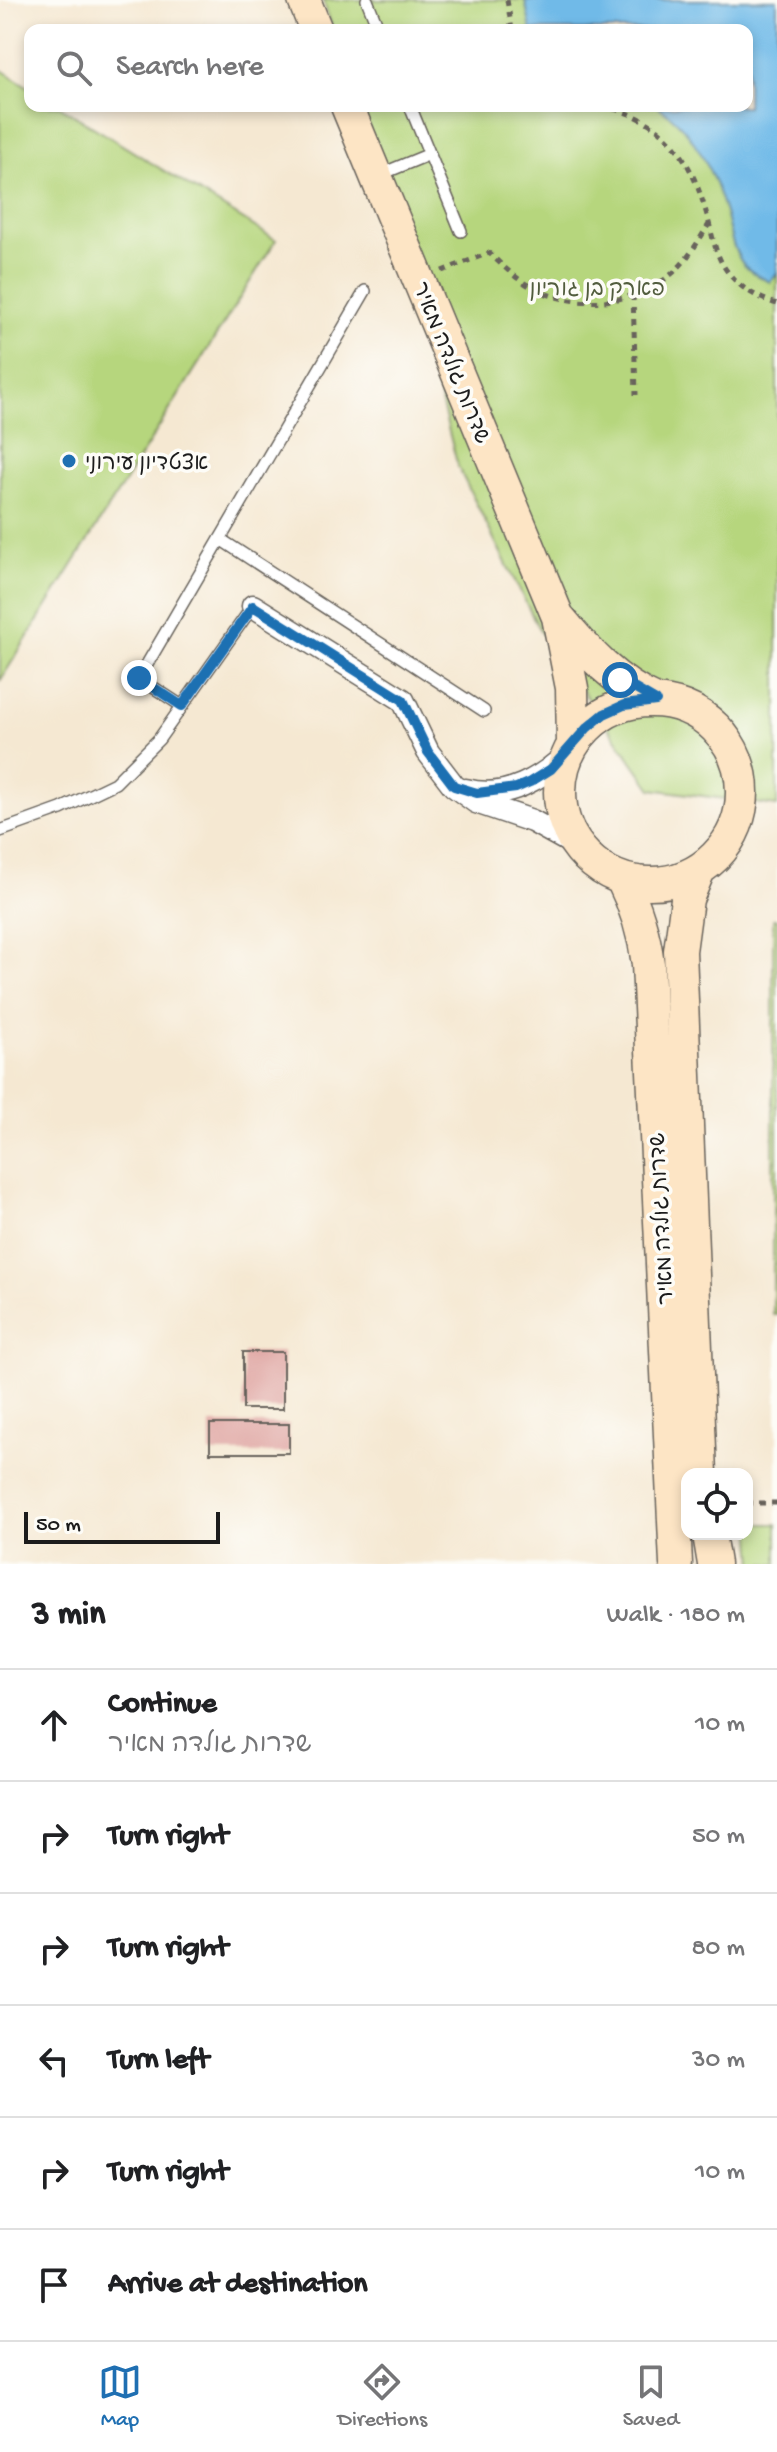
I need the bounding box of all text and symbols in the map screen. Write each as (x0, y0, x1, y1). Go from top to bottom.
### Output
search box (24, 24, 753, 112)
icon: search (52, 46, 96, 90)
text: Search here (116, 51, 264, 86)
street label: שדרות גולדה מאיר (405, 278, 495, 448)
park label: פארק בן גוריון (529, 278, 665, 304)
place label: אצטדיון עירוני (85, 451, 208, 478)
marker: אצטדיון עירוני (60, 452, 78, 470)
route end (121, 660, 157, 696)
route start (602, 662, 638, 698)
street label: שדרות גולדה מאיר (645, 1132, 681, 1306)
map controls (681, 1468, 753, 1540)
button: locate (681, 1468, 753, 1540)
scale bar (24, 1508, 220, 1544)
text: 50 m (36, 1513, 81, 1539)
text: 3 min (32, 1596, 105, 1636)
text: Walk · 180 m (607, 1601, 745, 1632)
text: Continue (108, 1688, 217, 1723)
icon: ahead (32, 1703, 76, 1747)
text: 10 m (695, 1710, 745, 1741)
text: שדרות גולדה מאיר (108, 1731, 311, 1762)
icon: right (32, 1815, 76, 1859)
text: Turn right (108, 1820, 228, 1855)
text: 50 m (692, 1822, 745, 1853)
icon: right (32, 1927, 76, 1971)
text: Turn right (108, 1932, 228, 1967)
text: 80 m (691, 1934, 745, 1965)
icon: left (32, 2039, 76, 2083)
text: Turn left (108, 2044, 209, 2079)
text: 30 m (692, 2046, 745, 2077)
icon: right (32, 2151, 76, 2195)
text: Turn right (108, 2156, 228, 2191)
text: 10 m (695, 2158, 745, 2189)
icon: arrive (32, 2263, 76, 2307)
text: Arrive at destination (108, 2268, 368, 2303)
tab: Map (98, 2360, 142, 2434)
tab: Directions (338, 2360, 427, 2434)
tab: Saved (623, 2360, 679, 2434)

